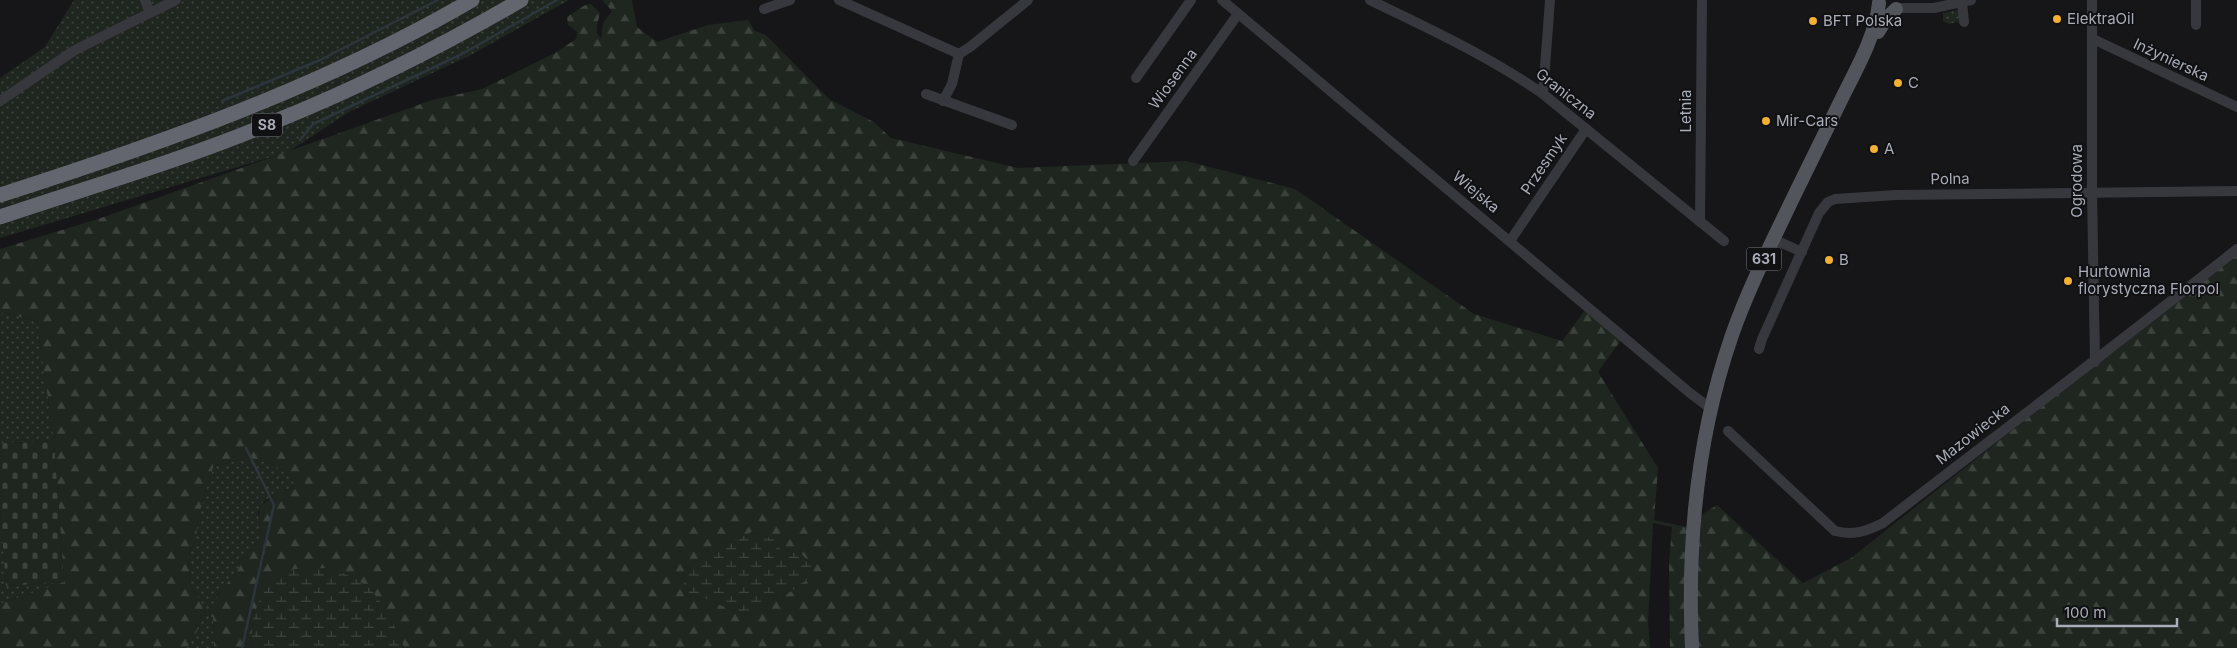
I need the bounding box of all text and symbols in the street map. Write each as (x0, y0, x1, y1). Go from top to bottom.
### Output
place label: ElektraOil (2067, 9, 2134, 28)
place label: BFT Polska (1823, 11, 1902, 30)
marker: ElektraOil (2051, 13, 2063, 25)
marker: BFT Polska (1807, 15, 1819, 27)
street label: Inżynierska (2130, 34, 2212, 85)
street label: Wiosenna (1144, 45, 1201, 113)
street label: Graniczna (1532, 64, 1600, 123)
place label: C (1908, 73, 1919, 92)
marker: C (1892, 77, 1904, 89)
street label: Letnia (1676, 89, 1695, 133)
place label: Mir-Cars (1776, 111, 1838, 130)
road number: S8 (252, 114, 282, 136)
marker: Mir-Cars (1760, 115, 1772, 127)
street label: Przesmyk (1516, 129, 1571, 198)
place label: A (1884, 139, 1894, 158)
marker: A (1868, 143, 1880, 155)
street label: Ogrodowa (2067, 144, 2086, 218)
street label: Wiejska (1449, 167, 1504, 217)
street label: Polna (1930, 169, 1970, 188)
road number: 631 (1746, 248, 1782, 270)
place label: B (1839, 250, 1849, 269)
marker: B (1823, 254, 1835, 266)
place label: Hurtownia florystyczna Florpol (2078, 262, 2219, 298)
marker: Hurtownia florystyczna Florpol (2062, 275, 2074, 287)
street label: Mazowiecka (1932, 399, 2013, 468)
scale bar (2057, 596, 2177, 628)
text: 100 m (2064, 603, 2106, 622)

